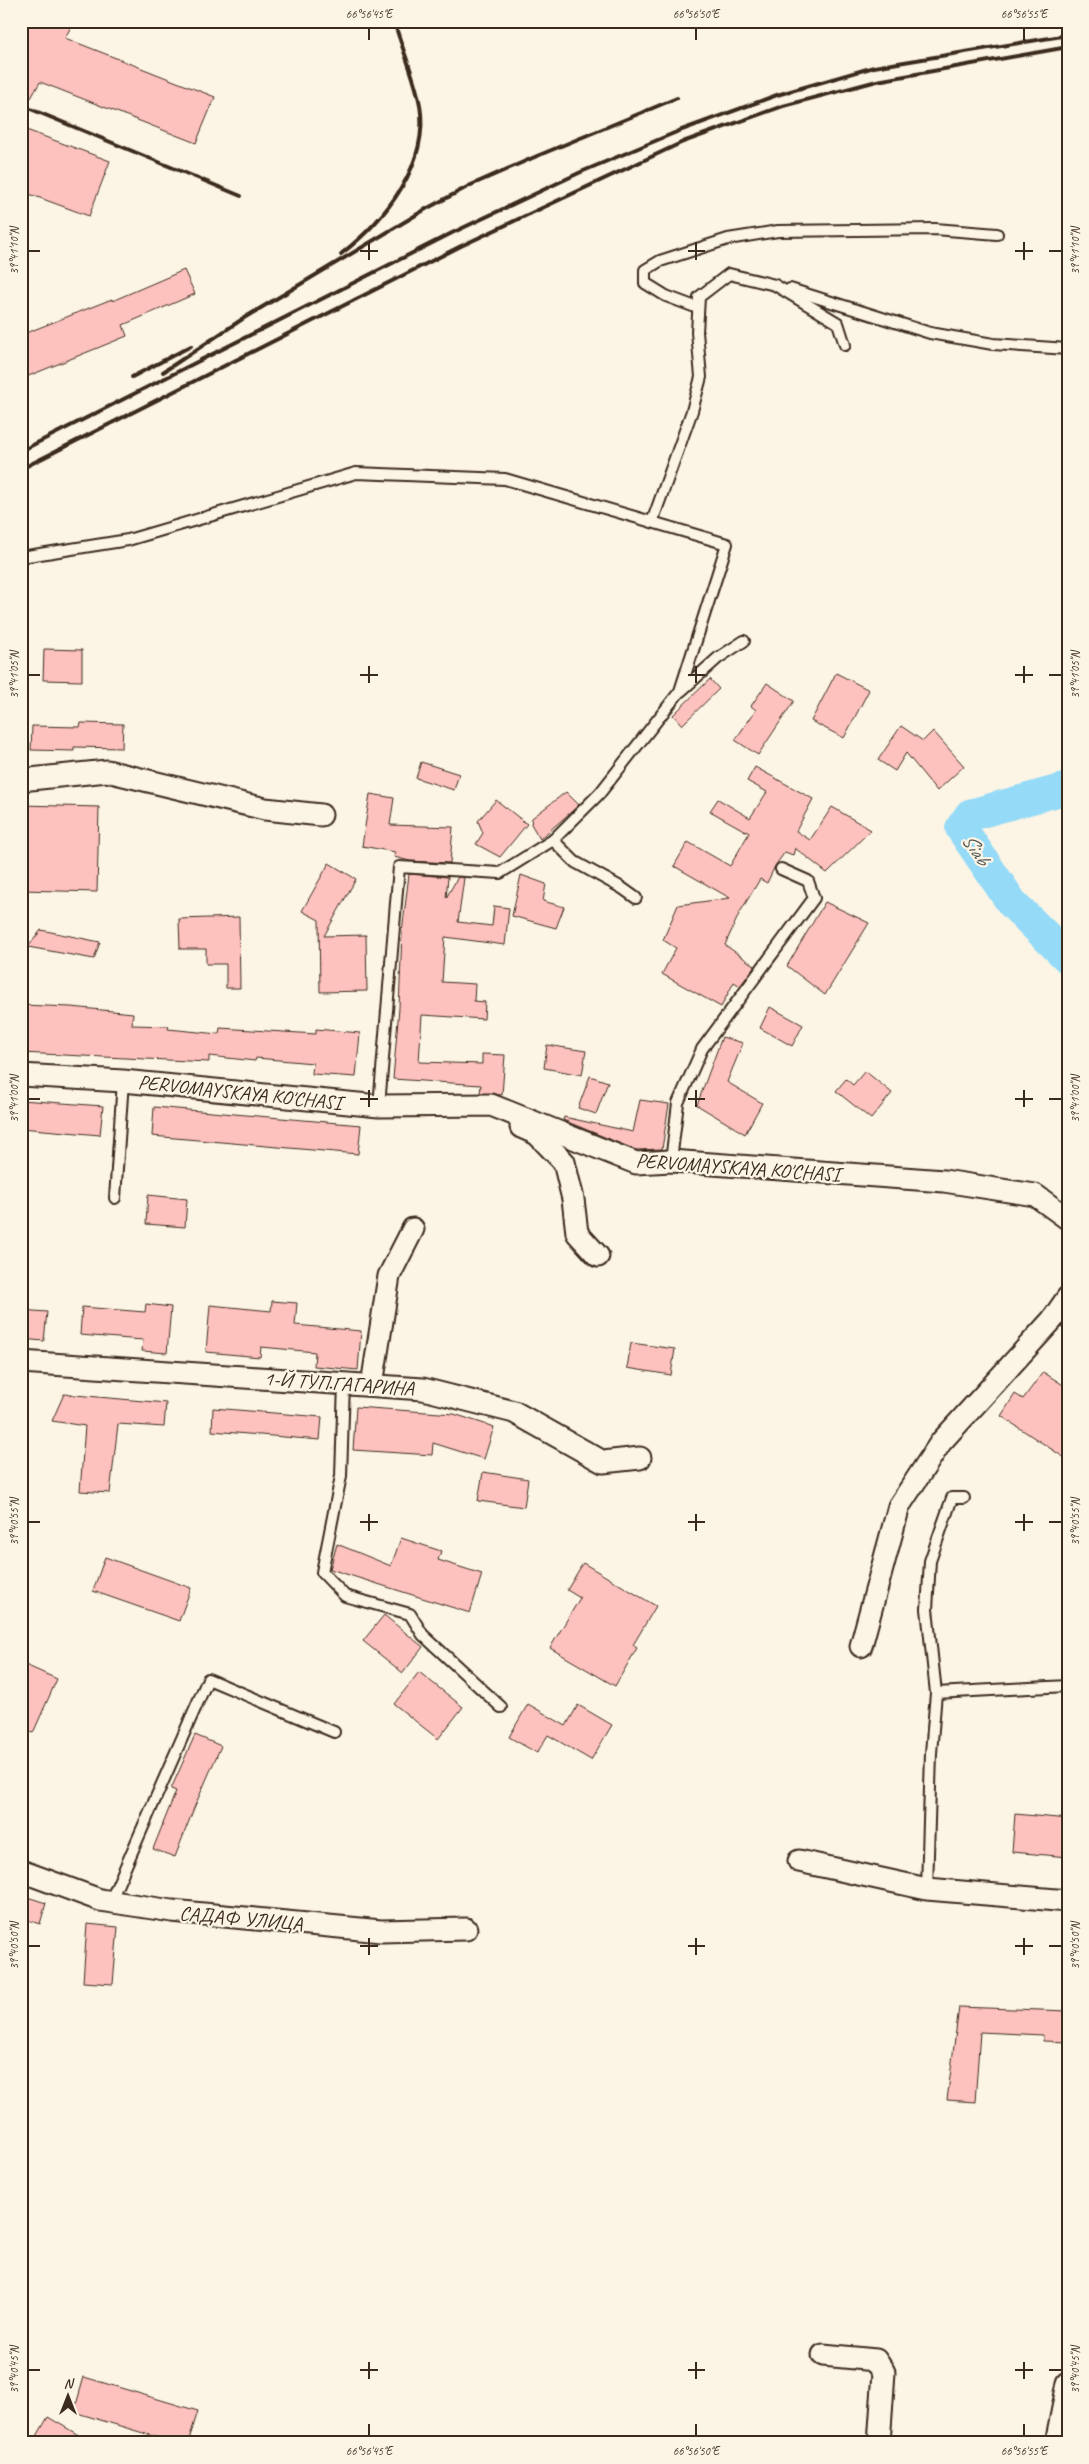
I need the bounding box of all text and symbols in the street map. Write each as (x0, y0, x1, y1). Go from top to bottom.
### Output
text: 66°56'45"E (346, 6, 394, 22)
text: 66°56'50"E (673, 6, 721, 22)
text: 66°56'55"E (1001, 6, 1049, 22)
text: 39°41'10"N (6, 226, 22, 275)
text: 39°41'10"N (1067, 226, 1083, 275)
text: 39°41'05"N (6, 650, 22, 699)
text: 39°41'05"N (1067, 650, 1083, 699)
water label: Siab (956, 828, 997, 872)
street label: PERVOMAYSKAYA KO'CHASI (137, 1069, 347, 1116)
text: 39°41'00"N (6, 1074, 22, 1123)
text: 39°41'00"N (1067, 1074, 1083, 1123)
street label: PERVOMAYSKAYA KO'CHASI (635, 1148, 845, 1187)
street label: 1-Й ТУП.ГАГАРИНА (263, 1366, 416, 1401)
text: 39°40'55"N (6, 1497, 22, 1546)
text: 39°40'55"N (1067, 1497, 1083, 1546)
street label: САДАФ УЛИЦА (179, 1901, 304, 1936)
text: 39°40'50"N (6, 1921, 22, 1970)
text: 39°40'50"N (1067, 1921, 1083, 1970)
text: 39°40'45"N (6, 2345, 22, 2394)
text: 39°40'45"N (1067, 2345, 1083, 2394)
north arrow (42, 2372, 92, 2422)
text: N (64, 2375, 75, 2392)
text: 66°56'45"E (346, 2443, 394, 2459)
text: 66°56'50"E (673, 2443, 721, 2459)
text: 66°56'55"E (1001, 2443, 1049, 2459)

